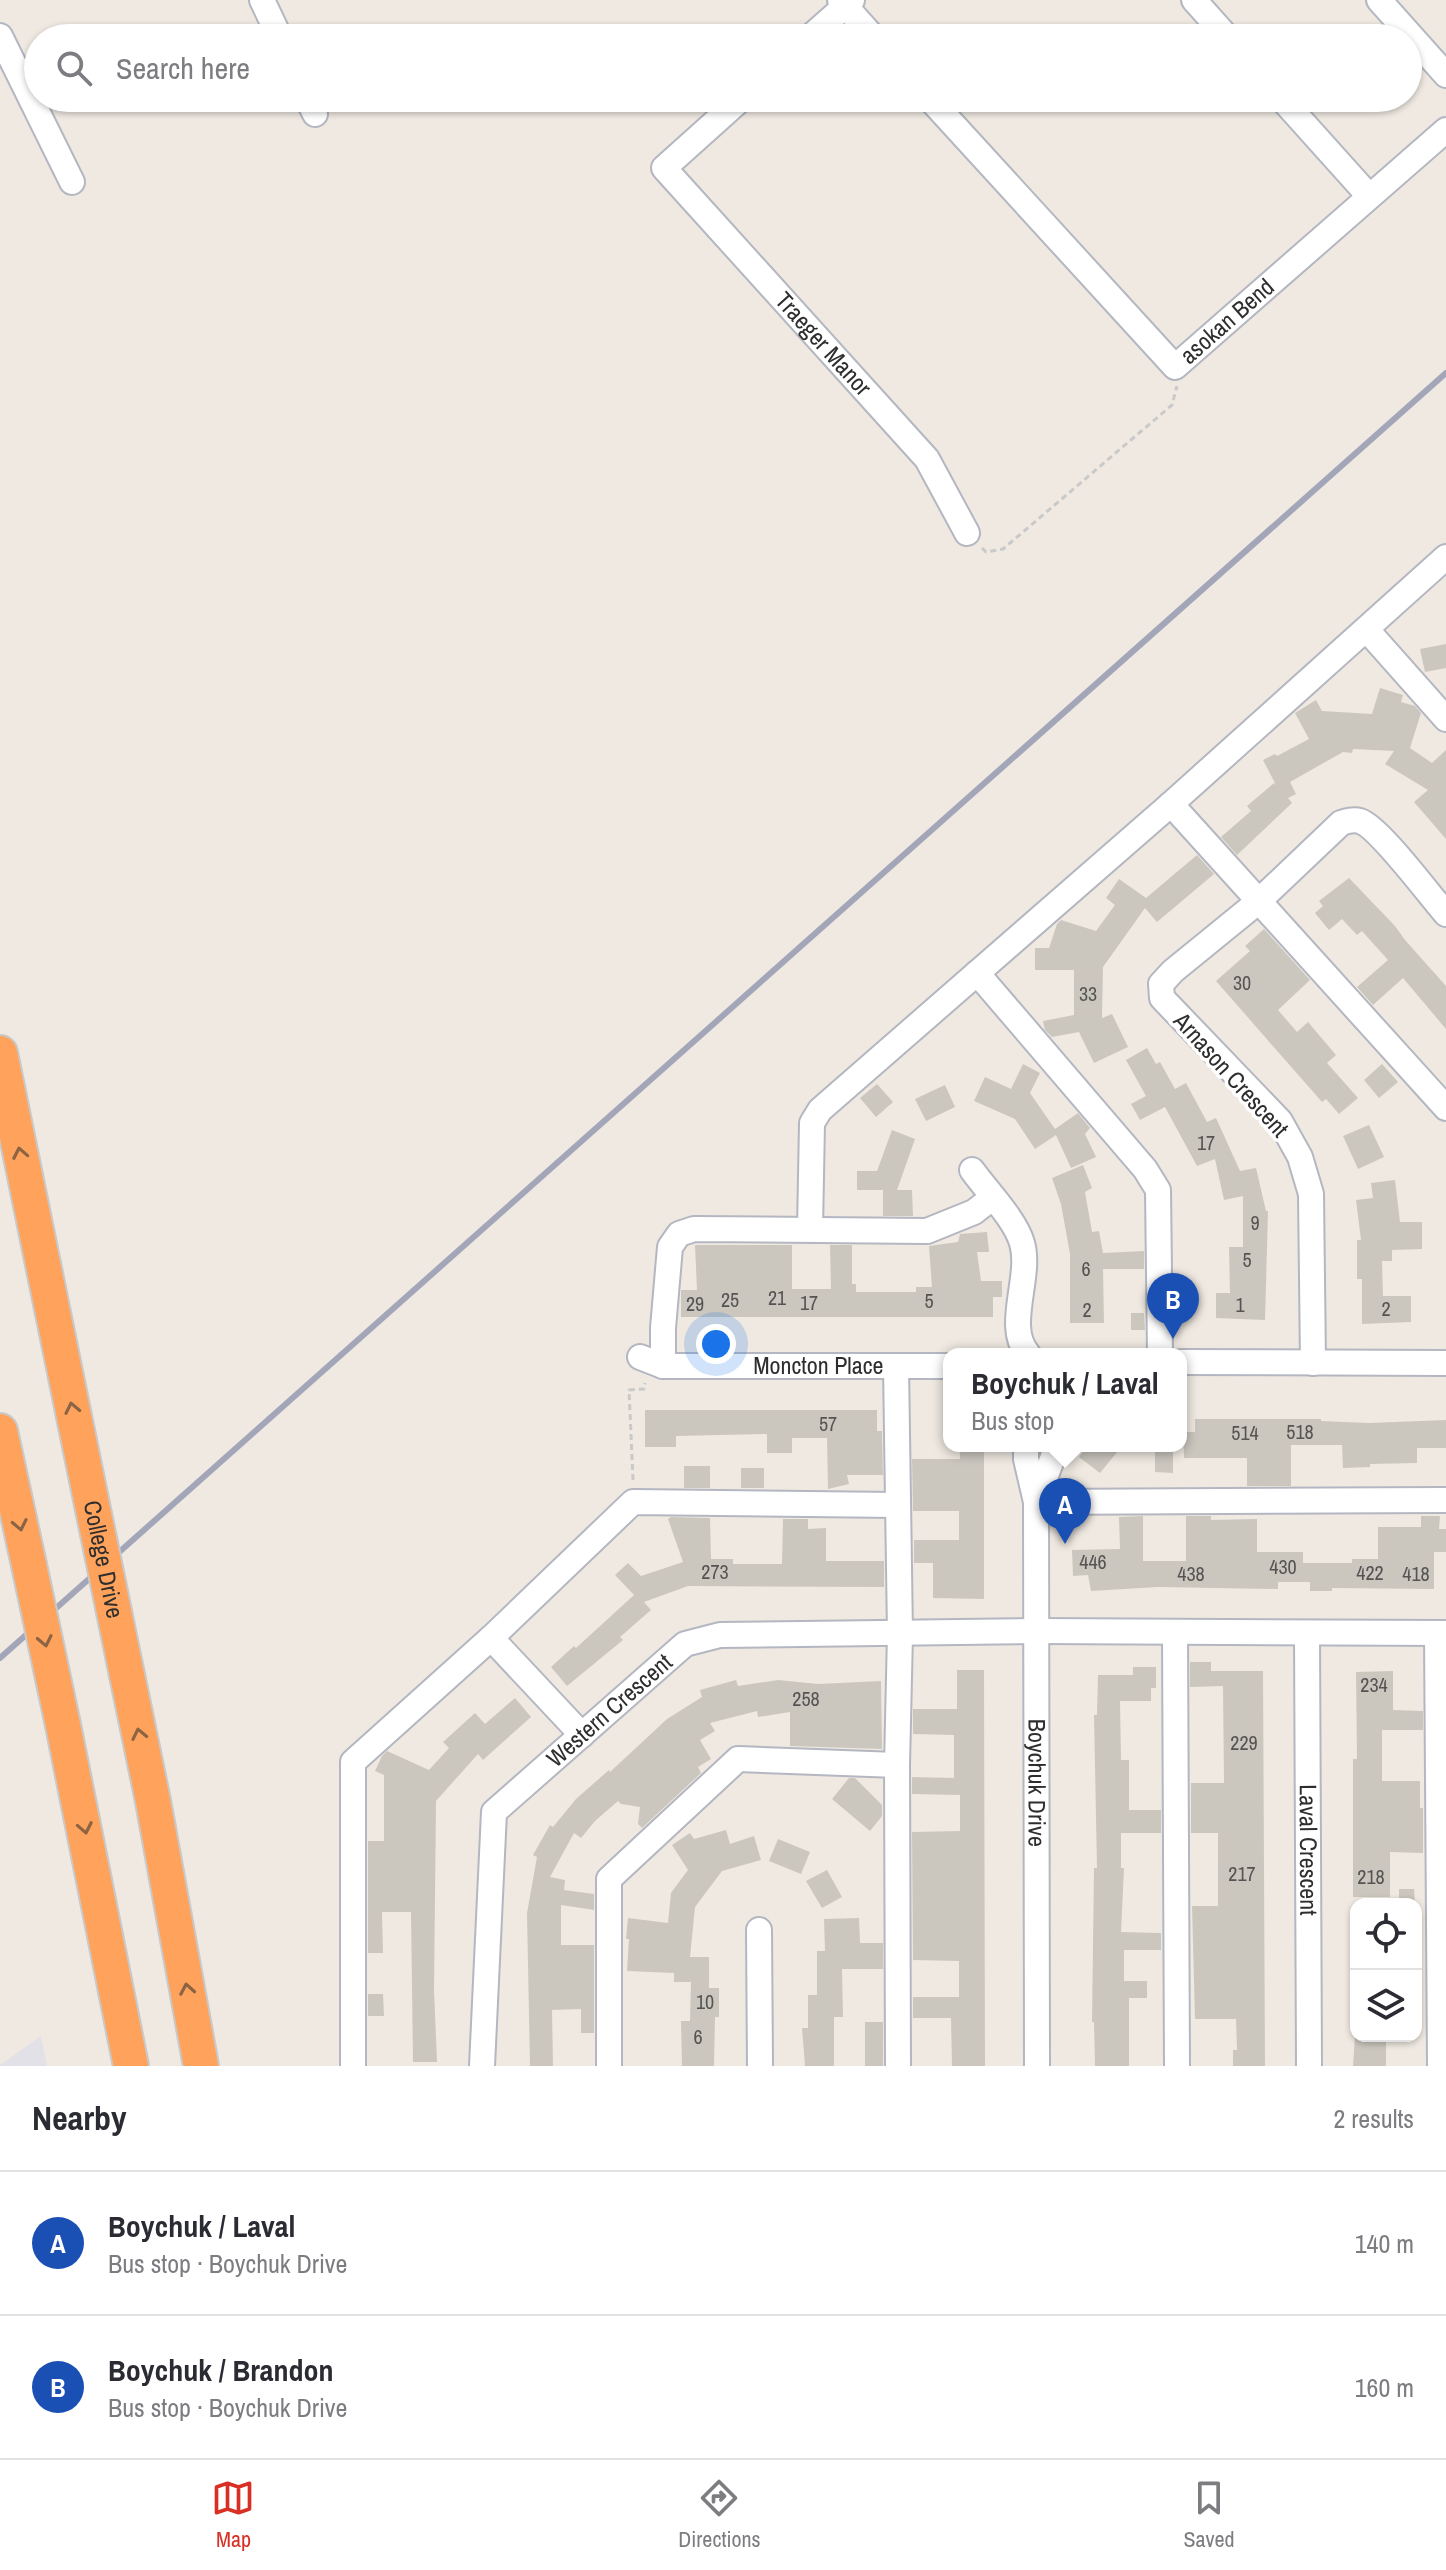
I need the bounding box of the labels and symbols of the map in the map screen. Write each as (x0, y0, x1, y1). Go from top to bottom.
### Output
street label: asokan Bend (1173, 271, 1280, 370)
street label: Traeger Manor (768, 285, 879, 402)
house number: 30 (1233, 969, 1251, 996)
house number: 33 (1079, 980, 1097, 1007)
street label: Arnason Crescent (1166, 1004, 1297, 1144)
house number: 17 (1197, 1129, 1215, 1156)
one-way arrow (13, 1147, 30, 1160)
house number: 9 (1250, 1209, 1260, 1236)
house number: 5 (1242, 1246, 1252, 1273)
house number: 6 (1081, 1255, 1091, 1282)
pin: B (1147, 1273, 1199, 1339)
house number: 21 (768, 1284, 786, 1311)
house number: 25 (721, 1286, 739, 1313)
house number: 5 (924, 1287, 934, 1314)
house number: 17 (800, 1289, 818, 1316)
house number: 29 (686, 1290, 704, 1317)
house number: 1 (1235, 1291, 1245, 1318)
house number: 2 (1381, 1295, 1391, 1322)
house number: 2 (1082, 1296, 1092, 1323)
your location (696, 1324, 736, 1364)
street label: Moncton Place (753, 1349, 883, 1381)
one-way arrow (64, 1402, 81, 1416)
house number: 57 (819, 1410, 837, 1437)
house number: 518 (1286, 1418, 1314, 1445)
house number: 514 (1231, 1419, 1259, 1446)
pin: A (1039, 1478, 1091, 1544)
street label: College Drive (77, 1498, 132, 1621)
one-way arrow (11, 1518, 28, 1531)
house number: 446 (1079, 1548, 1107, 1575)
house number: 430 (1269, 1553, 1297, 1580)
house number: 273 (701, 1558, 729, 1585)
house number: 422 (1356, 1559, 1384, 1586)
house number: 438 (1177, 1560, 1205, 1587)
house number: 418 (1402, 1560, 1430, 1587)
one-way arrow (36, 1634, 53, 1647)
street label: Western Crescent (539, 1645, 679, 1774)
house number: 234 (1360, 1671, 1388, 1698)
house number: 258 (792, 1685, 820, 1712)
street label: Boychuk Drive (1021, 1719, 1054, 1847)
one-way arrow (131, 1727, 148, 1741)
house number: 229 (1230, 1729, 1258, 1756)
street label: Laval Crescent (1293, 1784, 1325, 1916)
one-way arrow (75, 1822, 92, 1835)
house number: 217 (1228, 1860, 1256, 1887)
house number: 218 (1357, 1863, 1385, 1890)
one-way arrow (179, 1982, 196, 1996)
house number: 10 (696, 1988, 714, 2015)
house number: 6 (693, 2023, 703, 2050)

